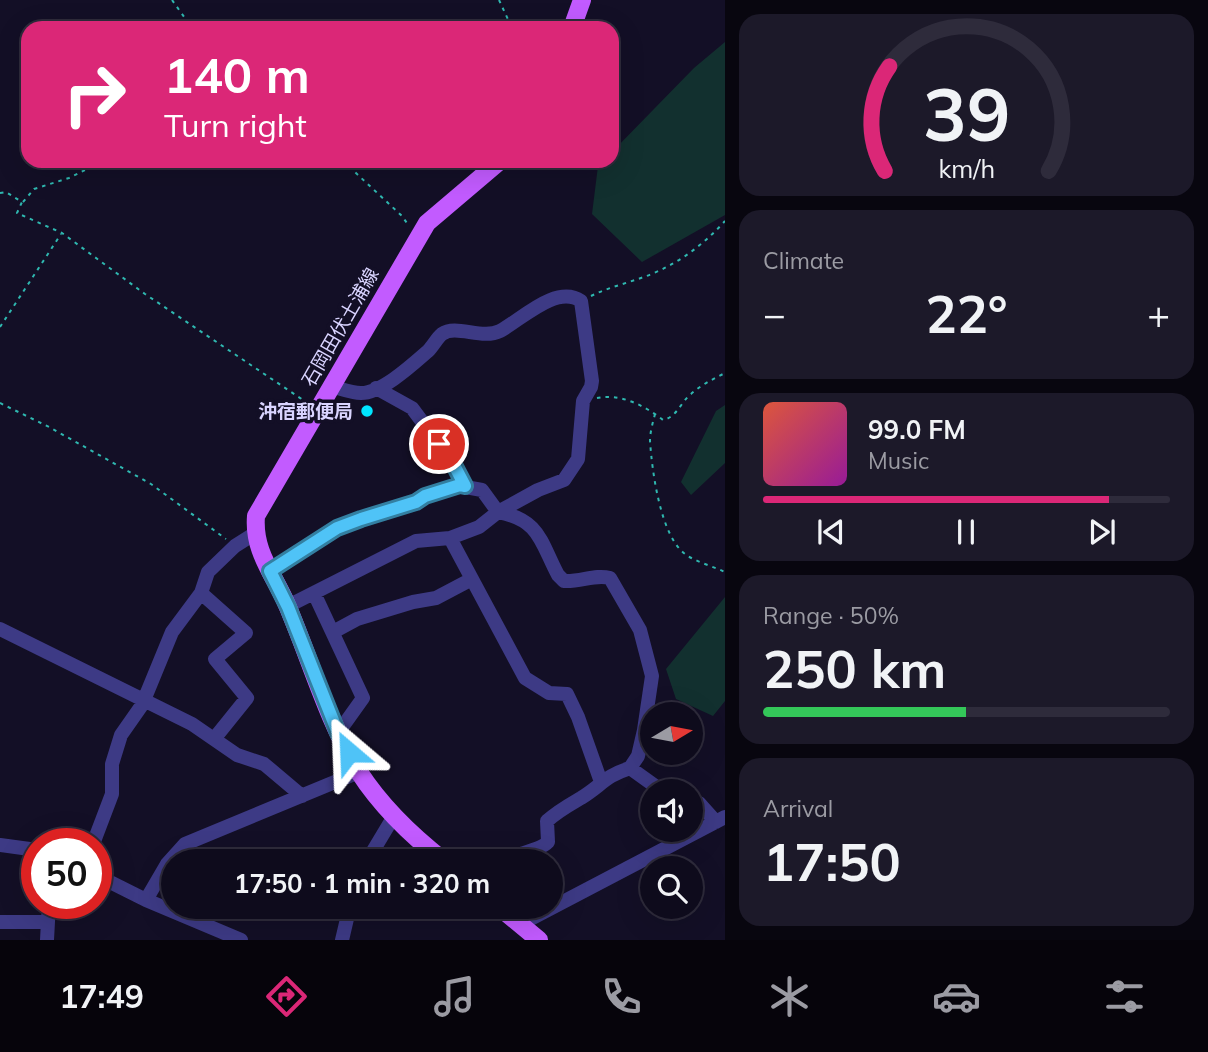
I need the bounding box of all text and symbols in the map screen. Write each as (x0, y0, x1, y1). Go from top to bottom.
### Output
text: 140 m (164, 44, 310, 105)
icon: right (49, 49, 140, 140)
text: 39 (923, 68, 1010, 159)
text: Turn right (164, 105, 307, 145)
text: km/h (938, 153, 995, 184)
text: Climate (763, 246, 844, 275)
street label: 石岡田伏土浦線 (296, 263, 384, 391)
text: 22° (925, 281, 1008, 346)
text: − (763, 290, 786, 338)
text: + (1147, 290, 1170, 338)
place label: 沖宿郵便局 (258, 399, 353, 423)
marker: 沖宿郵便局 (359, 403, 375, 419)
text: 99.0 FM (868, 413, 966, 446)
pin (409, 414, 469, 474)
icon: arrive (420, 425, 458, 463)
text: Music (868, 446, 929, 475)
icon: previous (812, 513, 850, 551)
icon: pause (947, 513, 985, 551)
icon: next (1083, 513, 1121, 551)
text: Range · 50% (763, 601, 899, 630)
text: 250 km (763, 636, 946, 701)
north arrow (640, 702, 704, 765)
map controls (640, 702, 703, 919)
position arrow (312, 715, 386, 789)
button: sound (640, 779, 703, 842)
text: Arrival (763, 794, 833, 823)
speed limit sign: 50 (21, 828, 112, 919)
text: 17:50 (763, 829, 901, 894)
button: search (640, 856, 703, 919)
text: 17:50 · 1 min · 320 m (234, 867, 490, 900)
icon: directions (262, 972, 311, 1021)
icon: music (430, 972, 479, 1021)
icon: phone (597, 972, 646, 1021)
icon: climate (765, 972, 814, 1021)
icon: car (932, 972, 981, 1021)
icon: filters (1100, 972, 1149, 1021)
text: 17:49 (59, 976, 144, 1016)

